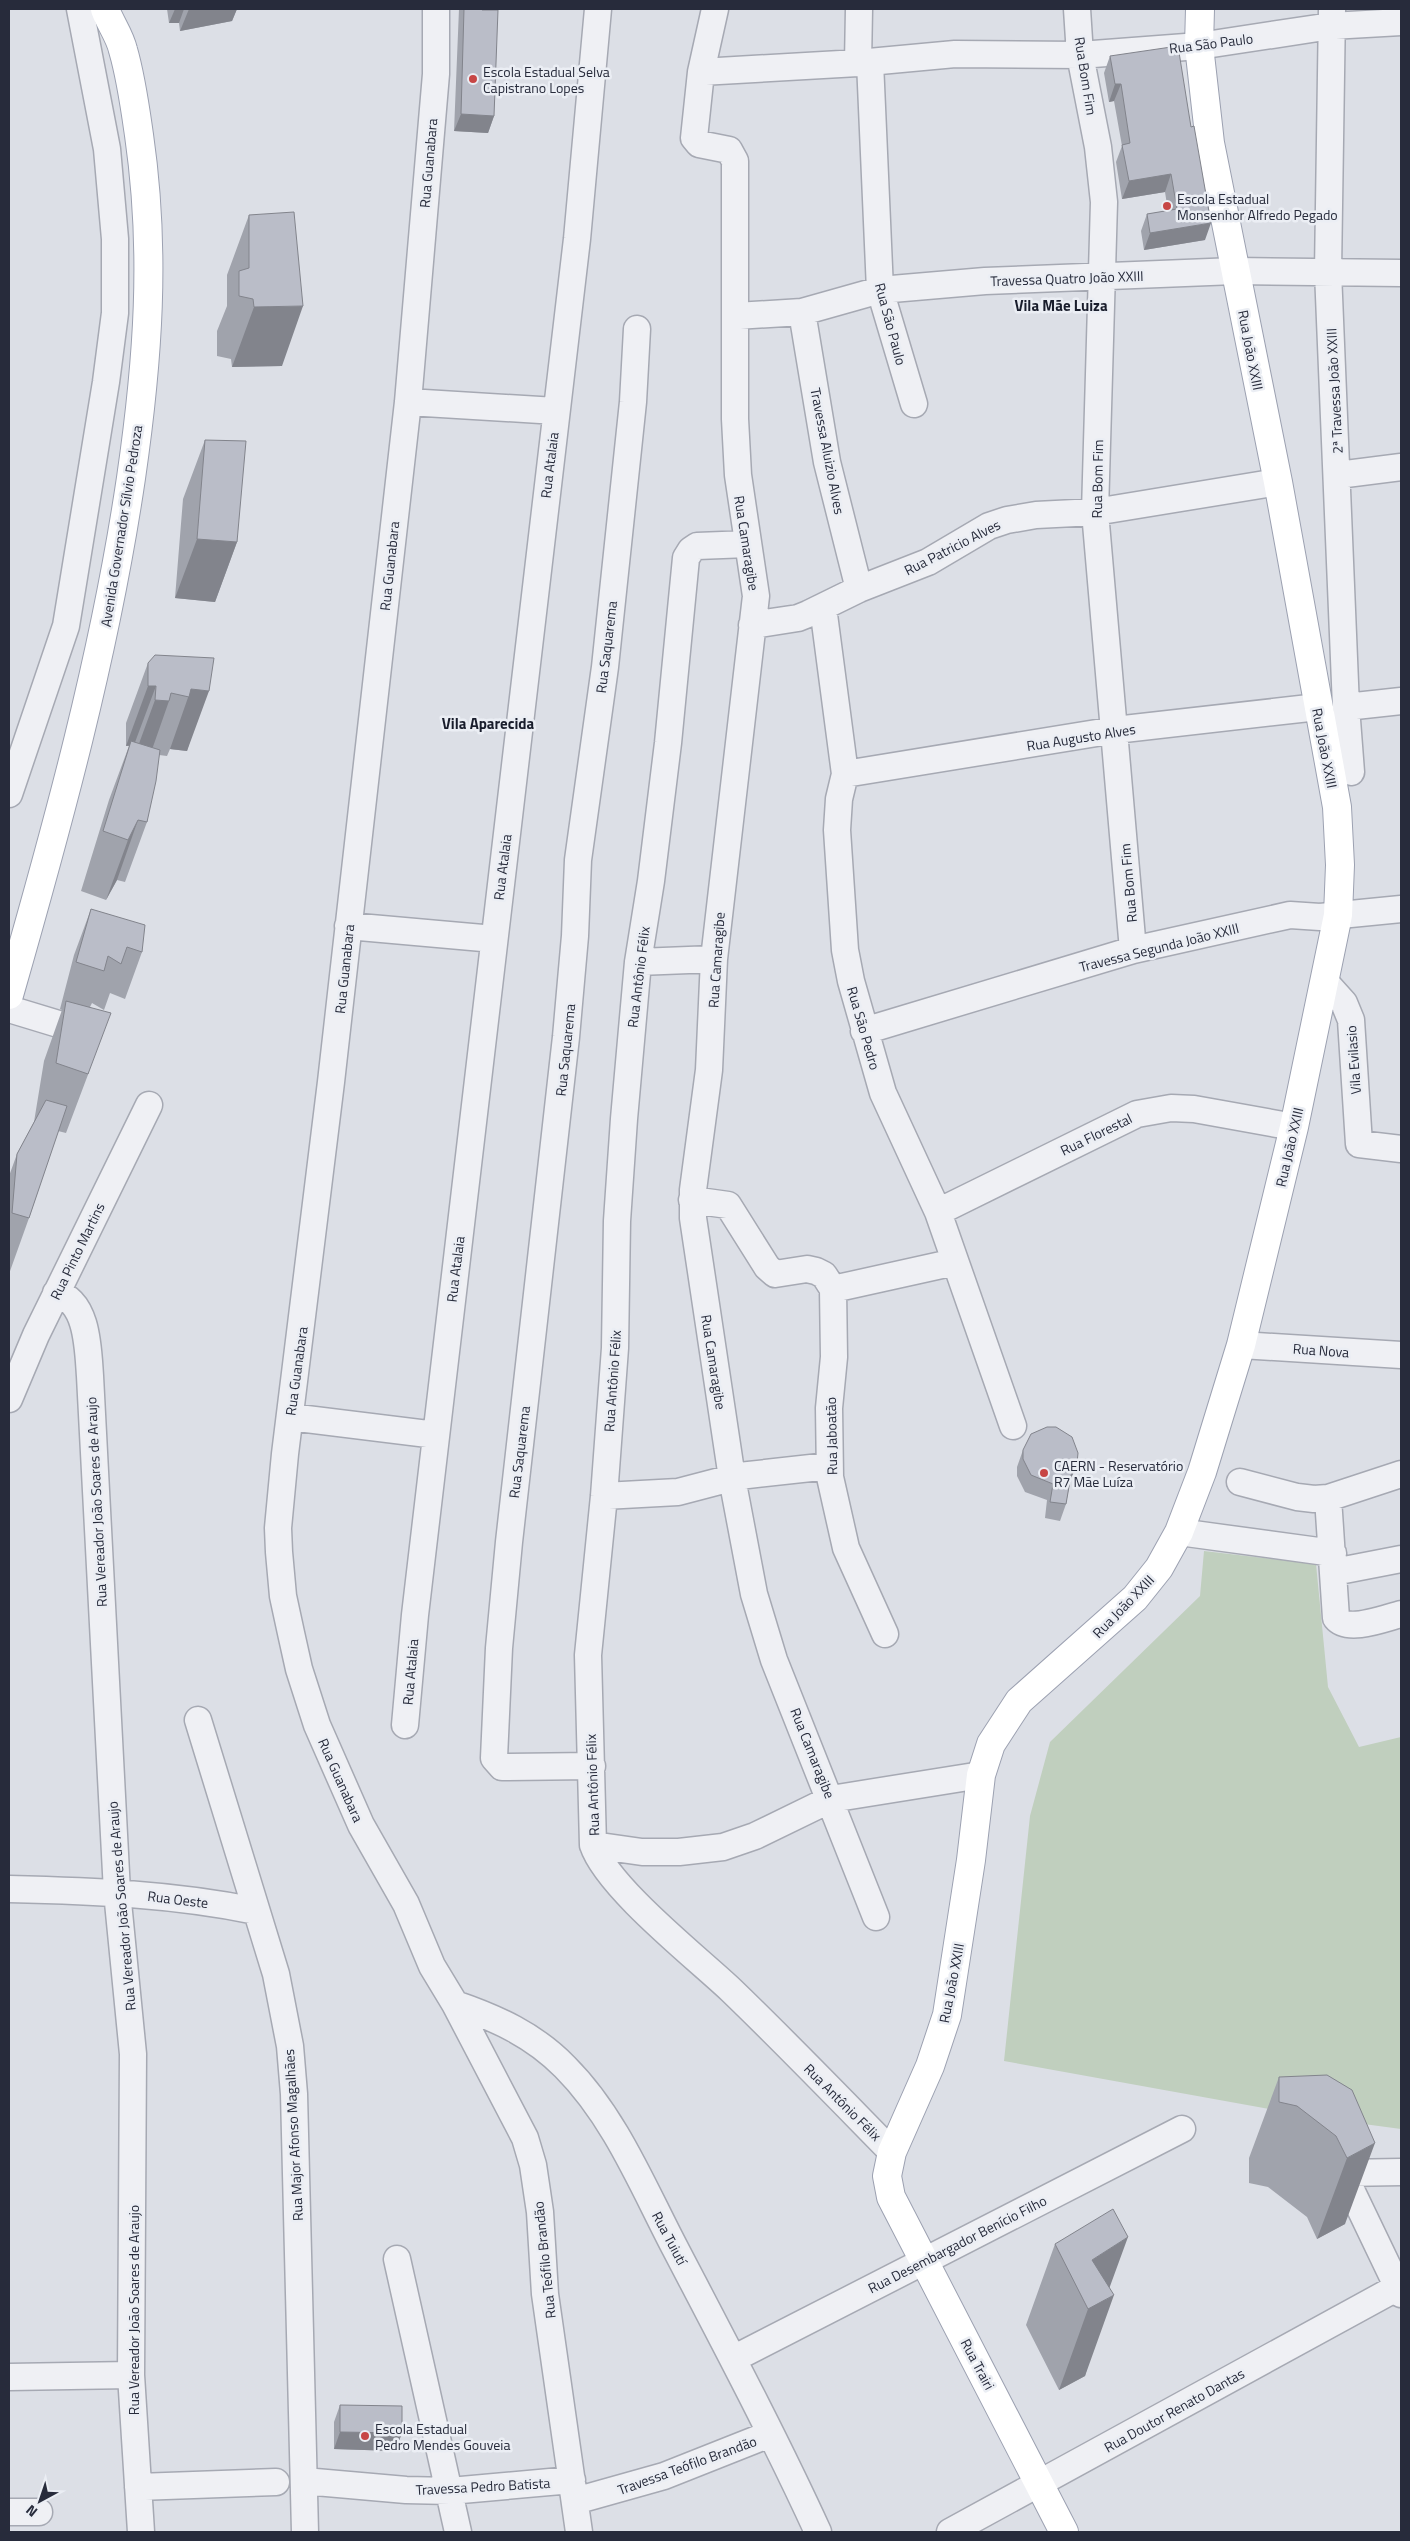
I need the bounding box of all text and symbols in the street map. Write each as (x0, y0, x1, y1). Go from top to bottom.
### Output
street label: Rua São Paulo (1168, 27, 1254, 59)
street label: Rua Bom Fim (1069, 35, 1103, 117)
place label: Escola Estadual Selva Capistrano Lopes (483, 61, 610, 98)
marker: Escola Estadual Selva Capistrano Lopes (467, 73, 479, 85)
street label: Rua Guanabara (414, 117, 442, 209)
place label: Escola Estadual Monsenhor Alfredo Pegado (1177, 188, 1338, 225)
marker: Escola Estadual Monsenhor Alfredo Pegado (1161, 200, 1173, 212)
street label: Travessa Quatro João XXIII (990, 265, 1144, 291)
street label: Rua São Paulo (870, 280, 912, 368)
district label: Vila Mãe Luiza (1014, 294, 1108, 317)
street label: Rua João XXIII (1233, 308, 1269, 392)
street label: 2ª Travessa João XXIII (1320, 328, 1348, 454)
street label: Travessa Aluizio Alves (805, 386, 851, 516)
street label: Avenida Governador Sílvio Pedroza (95, 424, 147, 628)
street label: Rua Atalaia (535, 431, 563, 499)
street label: Rua Bom Fim (1086, 439, 1108, 519)
street label: Rua Camaragibe (729, 494, 765, 592)
street label: Rua Patricio Alves (900, 514, 1004, 580)
street label: Rua Guanabara (374, 520, 404, 612)
street label: Rua Saquarema (590, 600, 622, 694)
street label: Rua João XXIII (1307, 706, 1343, 790)
district label: Vila Aparecida (442, 712, 535, 735)
street label: Rua Augusto Alves (1025, 718, 1137, 756)
street label: Rua Atalaia (488, 833, 516, 901)
street label: Rua Bom Fim (1114, 843, 1142, 923)
street label: Rua Camaragibe (702, 911, 730, 1009)
street label: Travessa Segunda João XXIII (1077, 917, 1241, 977)
street label: Rua Guanabara (329, 923, 359, 1015)
street label: Rua Antônio Félix (621, 924, 655, 1029)
street label: Rua São Pedro (842, 984, 886, 1072)
street label: Rua Saquarema (550, 1003, 580, 1097)
street label: Vila Evilasio (1340, 1025, 1366, 1095)
street label: Rua João XXIII (1270, 1105, 1308, 1189)
street label: Rua Florestal (1057, 1108, 1135, 1160)
street label: Rua Pinto Martins (44, 1199, 110, 1303)
street label: Rua Atalaia (441, 1235, 469, 1303)
street label: Rua Camaragibe (696, 1313, 732, 1411)
street label: Rua Guanabara (279, 1325, 313, 1417)
street label: Rua Antônio Félix (598, 1329, 626, 1433)
street label: Rua Nova (1292, 1338, 1350, 1362)
street label: Rua Vereador João Soares de Araujo (80, 1396, 112, 1608)
street label: Rua Jaboatão (820, 1397, 842, 1475)
street label: Rua Saquarema (503, 1405, 535, 1499)
place label: CAERN - Reservatório R7 Mãe Luíza (1054, 1455, 1183, 1492)
marker: CAERN - Reservatório R7 Mãe Luíza (1038, 1467, 1050, 1479)
street label: Rua João XXIII (1087, 1570, 1159, 1642)
street label: Rua Atalaia (397, 1638, 423, 1706)
street label: Rua Camaragibe (785, 1705, 841, 1801)
street label: Rua Antônio Félix (580, 1733, 604, 1836)
street label: Rua Guanabara (313, 1735, 369, 1825)
street label: Rua Vereador João Soares de Araujo (101, 1800, 141, 2012)
street label: Rua Oeste (146, 1885, 210, 1913)
street label: Rua João XXIII (933, 1941, 969, 2025)
street label: Rua Major Afonso Magalhães (278, 2048, 308, 2222)
street label: Rua Antônio Félix (799, 2058, 887, 2146)
street label: Rua Desembargador Benício Filho (864, 2190, 1050, 2298)
street label: Rua Teófilo Brandão (527, 2200, 561, 2320)
street label: Rua Vereador João Soares de Araujo (123, 2205, 144, 2415)
street label: Rua Tuiutí (647, 2207, 693, 2269)
street label: Rua Trairi (956, 2335, 1000, 2393)
street label: Rua Doutor Renato Dantas (1100, 2363, 1248, 2457)
place label: Escola Estadual Pedro Mendes Gouveia (375, 2418, 510, 2455)
marker: Escola Estadual Pedro Mendes Gouveia (359, 2430, 371, 2442)
street label: Travessa Teófilo Brandão (615, 2430, 759, 2500)
street label: Travessa Pedro Batista (415, 2472, 551, 2500)
north arrow (15, 2476, 65, 2526)
text: N (21, 2500, 42, 2523)

